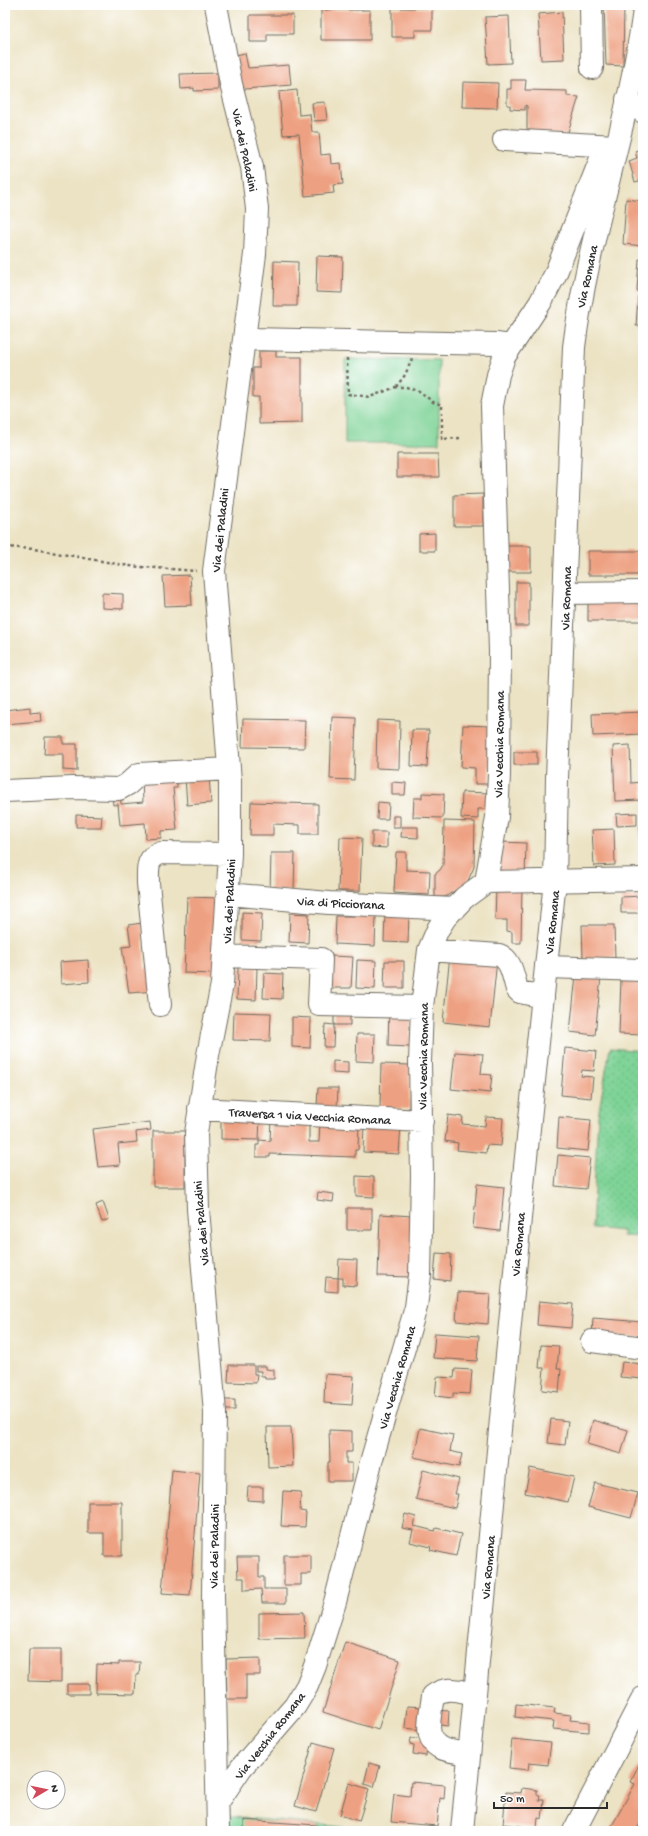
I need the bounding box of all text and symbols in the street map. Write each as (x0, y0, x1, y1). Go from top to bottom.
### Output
street label: Via dei Paladini (227, 107, 260, 194)
street label: Via Romana (574, 243, 603, 310)
street label: Via dei Paladini (210, 487, 233, 574)
street label: Via Romana (559, 565, 576, 631)
street label: Via Vecchia Romana (492, 690, 509, 798)
street label: Via dei Paladini (221, 858, 240, 945)
street label: Via Romana (543, 889, 564, 956)
street label: Via di Picciorana (296, 895, 386, 914)
street label: Via Vecchia Romana (416, 1002, 433, 1110)
street label: Traversa 1 via Vecchia Romana (227, 1106, 392, 1129)
street label: Via dei Paladini (191, 1180, 214, 1267)
street label: Via Romana (509, 1211, 530, 1278)
street label: Via Vecchia Romana (376, 1324, 421, 1432)
street label: Via dei Paladini (207, 1504, 224, 1589)
street label: Via Romana (479, 1534, 500, 1601)
street label: Via Vecchia Romana (232, 1689, 310, 1784)
north arrow (26, 1770, 66, 1810)
text: N (47, 1784, 60, 1793)
scale bar (494, 1784, 607, 1810)
text: 50 m (500, 1793, 525, 1807)

